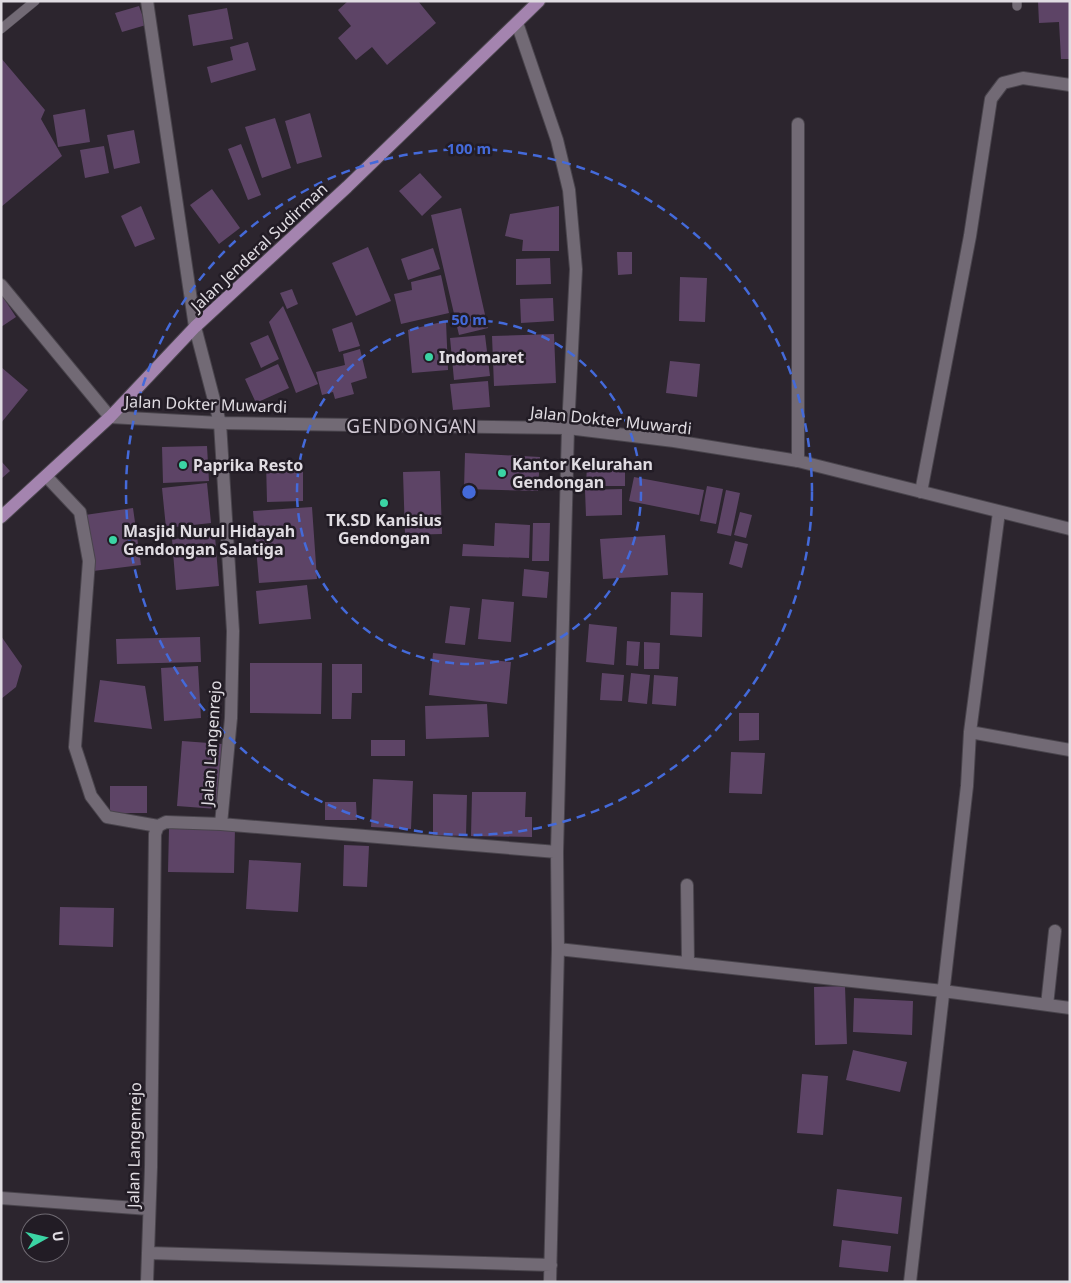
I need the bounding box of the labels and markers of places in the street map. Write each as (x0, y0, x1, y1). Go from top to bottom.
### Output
place label: Indomaret (439, 346, 524, 368)
marker: Indomaret (423, 351, 435, 363)
place label: Kantor Kelurahan Gendongan (512, 453, 653, 493)
place label: Paprika Resto (193, 454, 303, 476)
marker: Paprika Resto (177, 459, 189, 471)
marker: Kantor Kelurahan Gendongan (496, 467, 508, 479)
centre of rings (460, 483, 478, 501)
marker: TK.SD Kanisius Gendongan (378, 497, 390, 509)
place label: TK.SD Kanisius Gendongan (326, 509, 442, 549)
place label: Masjid Nurul Hidayah Gendongan Salatiga (123, 520, 295, 560)
marker: Masjid Nurul Hidayah Gendongan Salatiga (107, 534, 119, 546)

